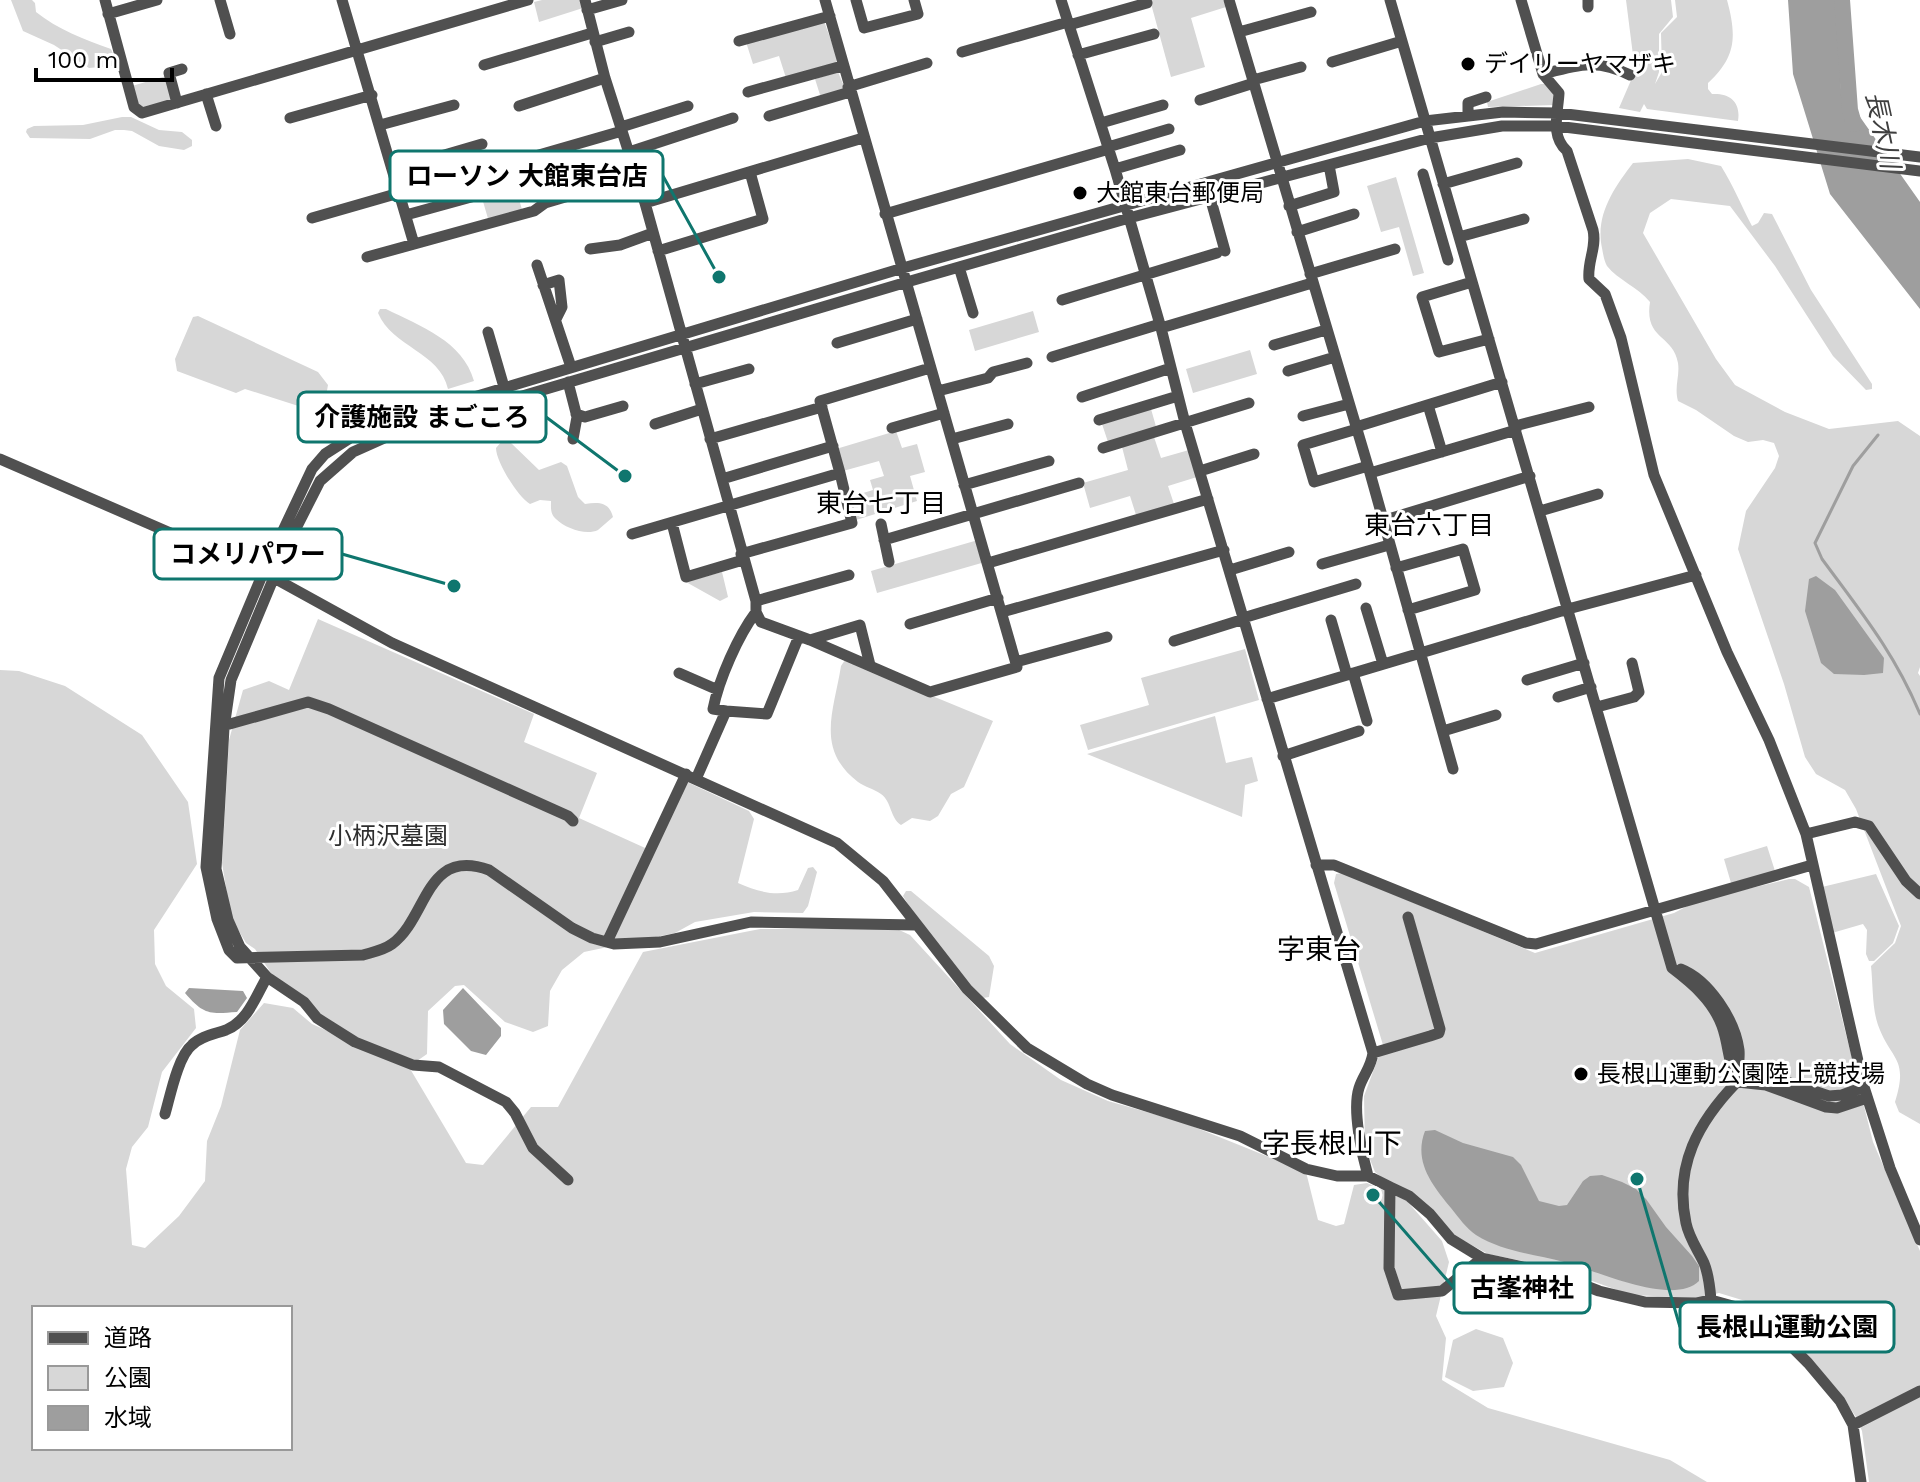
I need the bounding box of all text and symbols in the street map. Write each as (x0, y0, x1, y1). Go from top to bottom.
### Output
scale bar (36, 32, 172, 82)
text: 100 m (48, 46, 118, 74)
place label: デイリーヤマザキ (1484, 50, 1676, 78)
marker: デイリーヤマザキ (1459, 55, 1477, 73)
water label: 長木川 (1860, 89, 1906, 174)
callout: ローソン 大館東台店 (390, 151, 663, 201)
text: ローソン 大館東台店 (406, 161, 648, 191)
place label: 大館東台郵便局 (1096, 179, 1264, 207)
marker: 大館東台郵便局 (1071, 184, 1089, 202)
callout: 介護施設 まごころ (298, 392, 546, 442)
text: 介護施設 まごころ (314, 402, 530, 432)
district label: 東台七丁目 (816, 488, 946, 518)
district label: 東台六丁目 (1364, 510, 1494, 540)
callout: コメリパワー (154, 529, 342, 579)
text: コメリパワー (170, 539, 326, 569)
park label: 小柄沢墓園 (328, 822, 448, 850)
district label: 字東台 (1277, 933, 1361, 966)
place label: 長根山運動公園陸上競技場 (1597, 1060, 1885, 1088)
marker: 長根山運動公園陸上競技場 (1572, 1065, 1590, 1083)
district label: 字長根山下 (1262, 1127, 1402, 1160)
callout: 古峯神社 (1454, 1263, 1590, 1313)
text: 古峯神社 (1470, 1273, 1574, 1303)
callout: 長根山運動公園 (1680, 1302, 1894, 1352)
legend (32, 1306, 292, 1450)
text: 長根山運動公園 (1696, 1312, 1878, 1342)
text: 道路 (104, 1324, 152, 1352)
text: 公園 (104, 1364, 152, 1392)
text: 水域 (104, 1404, 152, 1432)

